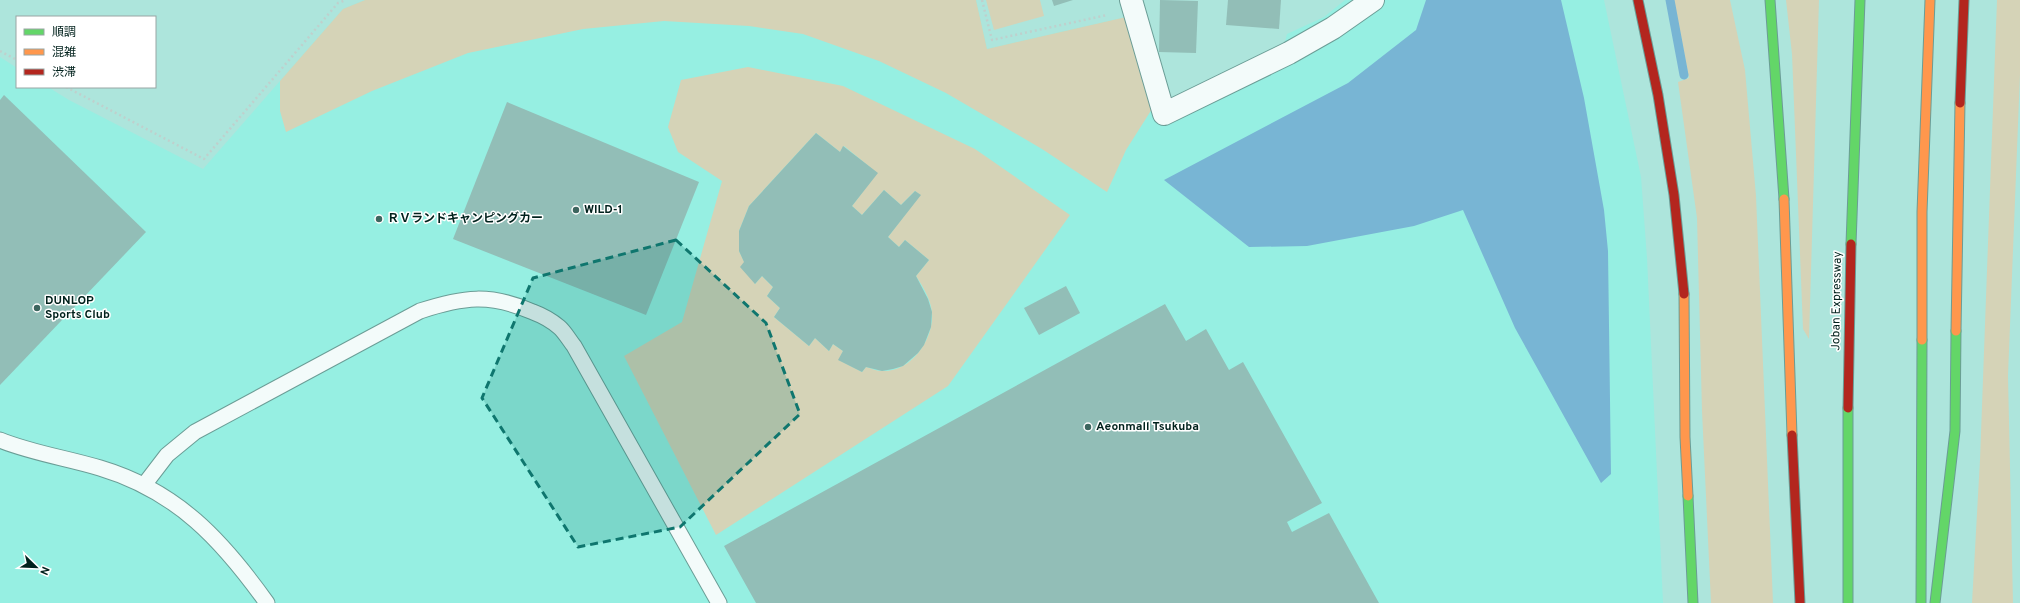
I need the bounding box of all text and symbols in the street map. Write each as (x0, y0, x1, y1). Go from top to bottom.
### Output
legend (16, 16, 156, 88)
text: 順調 (52, 25, 76, 41)
text: 混雑 (52, 45, 76, 61)
text: 渋滞 (52, 65, 76, 81)
place label: WILD-1 (584, 202, 623, 218)
marker: WILD-1 (571, 205, 581, 215)
place label: ＲＶランドキャンピングカー (387, 211, 543, 227)
marker: ＲＶランドキャンピングカー (374, 214, 384, 224)
street label: Joban Expressway (1828, 251, 1846, 351)
place label: DUNLOP Sports Club (45, 293, 110, 323)
marker: DUNLOP Sports Club (32, 303, 42, 313)
place label: Aeonmall Tsukuba (1096, 419, 1199, 435)
marker: Aeonmall Tsukuba (1083, 422, 1093, 432)
north arrow (16, 547, 56, 587)
text: N (36, 564, 52, 577)

